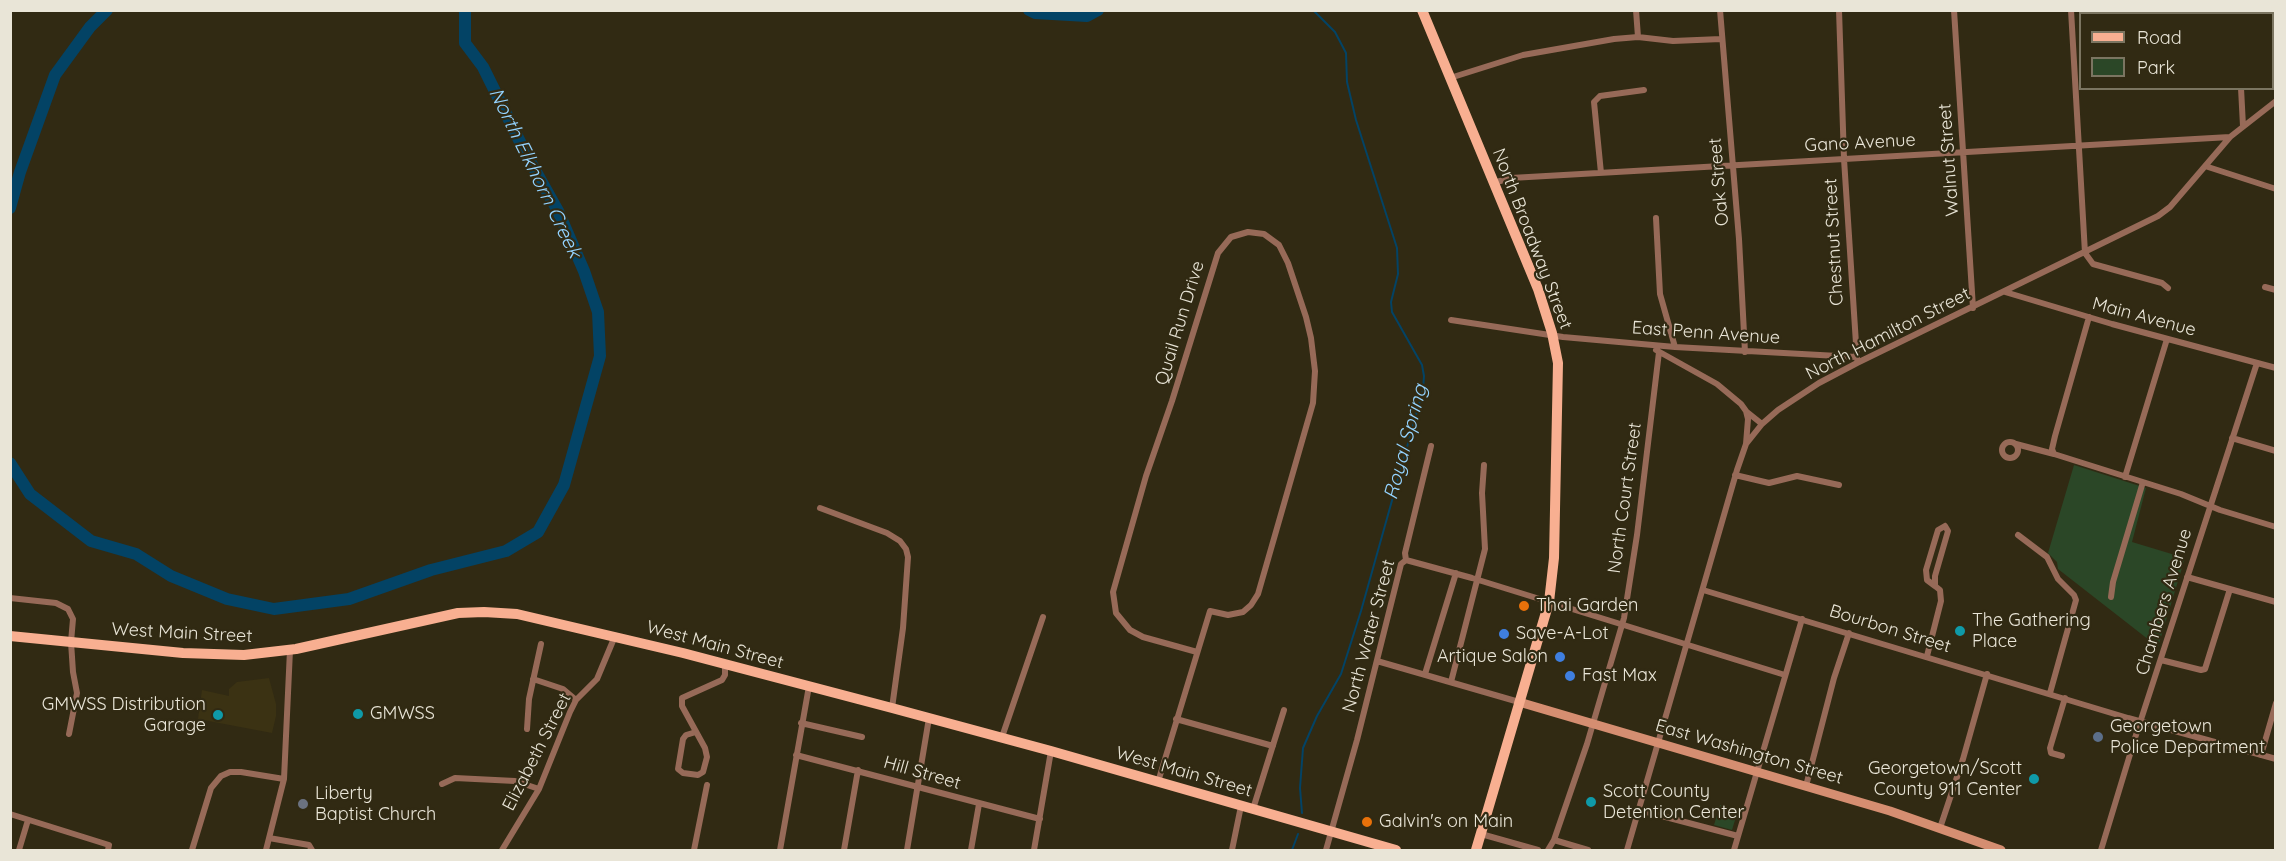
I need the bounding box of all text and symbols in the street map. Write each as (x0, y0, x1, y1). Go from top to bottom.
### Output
legend (2079, 12, 2274, 90)
text: Road (2137, 26, 2182, 49)
text: Park (2137, 56, 2175, 79)
water label: North Elkhorn Creek (483, 84, 587, 262)
street label: Walnut Street (1934, 103, 1964, 217)
street label: Gano Avenue (1804, 129, 1916, 157)
street label: Oak Street (1704, 137, 1734, 227)
street label: North Broadway Street (1488, 146, 1576, 332)
street label: Chestnut Street (1820, 178, 1848, 306)
street label: Quail Run Drive (1151, 258, 1209, 388)
street label: North Hamilton Street (1802, 283, 1974, 385)
street label: Main Avenue (2090, 293, 2198, 341)
street label: East Penn Avenue (1631, 317, 1781, 349)
water label: Royal Spring (1379, 382, 1433, 502)
street label: North Court Street (1604, 421, 1646, 575)
street label: Chambers Avenue (2131, 526, 2197, 678)
street label: North Water Street (1338, 557, 1400, 715)
place label: Thai Garden (1536, 595, 1638, 617)
marker: Thai Garden (1517, 599, 1531, 613)
street label: Bourbon Street (1827, 600, 1953, 658)
place label: The Gathering Place (1972, 610, 2091, 652)
street label: West Main Street (644, 616, 786, 674)
street label: West Main Street (111, 619, 253, 647)
place label: Save-A-Lot (1516, 623, 1609, 645)
marker: The Gathering Place (1953, 624, 1967, 638)
marker: Save-A-Lot (1497, 627, 1511, 641)
place label: Artique Salon (1437, 646, 1548, 668)
marker: Artique Salon (1553, 650, 1567, 664)
place label: Fast Max (1582, 665, 1657, 687)
marker: Fast Max (1563, 669, 1577, 683)
street label: Elizabeth Street (498, 690, 576, 814)
place label: GMWSS Distribution Garage (42, 694, 206, 736)
place label: GMWSS (370, 703, 435, 725)
marker: GMWSS (351, 707, 365, 721)
marker: GMWSS Distribution Garage (211, 708, 225, 722)
street label: East Washington Street (1653, 715, 1845, 789)
place label: Georgetown Police Department (2110, 716, 2265, 758)
marker: Georgetown Police Department (2091, 730, 2105, 744)
street label: West Main Street (1113, 742, 1255, 802)
street label: Hill Street (881, 752, 963, 794)
place label: Georgetown/Scott County 911 Center (1868, 758, 2022, 800)
marker: Georgetown/Scott County 911 Center (2027, 772, 2041, 786)
place label: Scott County Detention Center (1603, 781, 1744, 824)
place label: Liberty Baptist Church (315, 783, 436, 826)
marker: Scott County Detention Center (1584, 795, 1598, 809)
marker: Liberty Baptist Church (296, 797, 310, 811)
place label: Galvin's on Main (1379, 811, 1513, 833)
marker: Galvin's on Main (1360, 815, 1374, 829)

